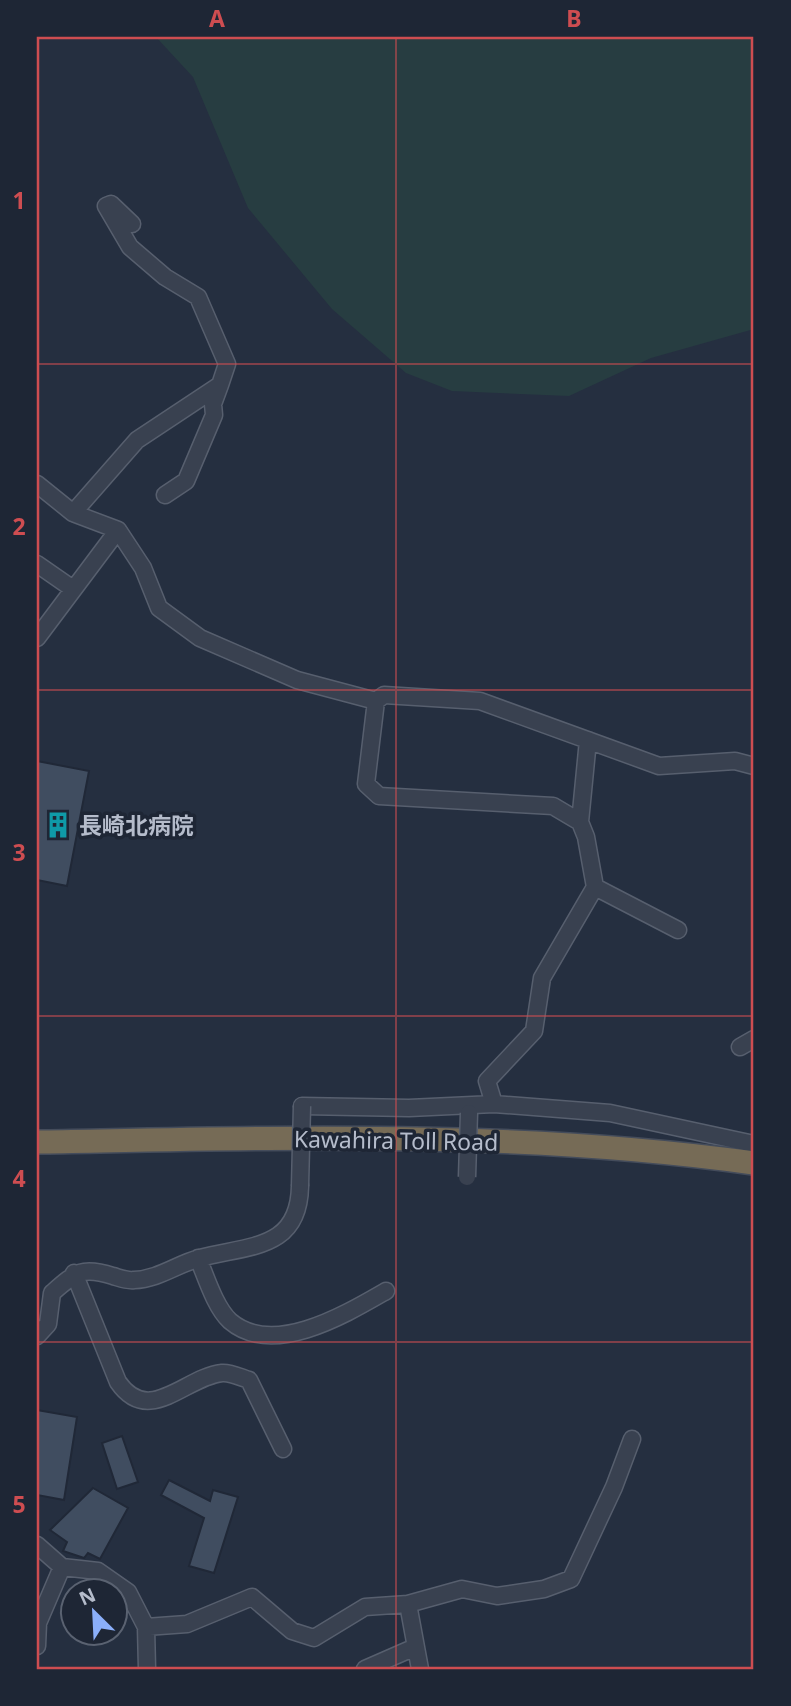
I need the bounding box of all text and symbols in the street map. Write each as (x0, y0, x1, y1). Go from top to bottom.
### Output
text: A (209, 2, 225, 34)
text: B (566, 2, 582, 34)
text: 1 (12, 184, 26, 216)
text: 2 (12, 510, 26, 542)
place label: 長崎北病院 (79, 809, 194, 841)
building icon: 長崎北病院 (43, 810, 73, 840)
text: 3 (12, 836, 26, 868)
street label: Kawahira Toll Road (294, 1122, 498, 1158)
text: 4 (12, 1162, 26, 1194)
text: 5 (12, 1488, 26, 1520)
north arrow (60, 1576, 130, 1646)
text: N (75, 1581, 99, 1611)

